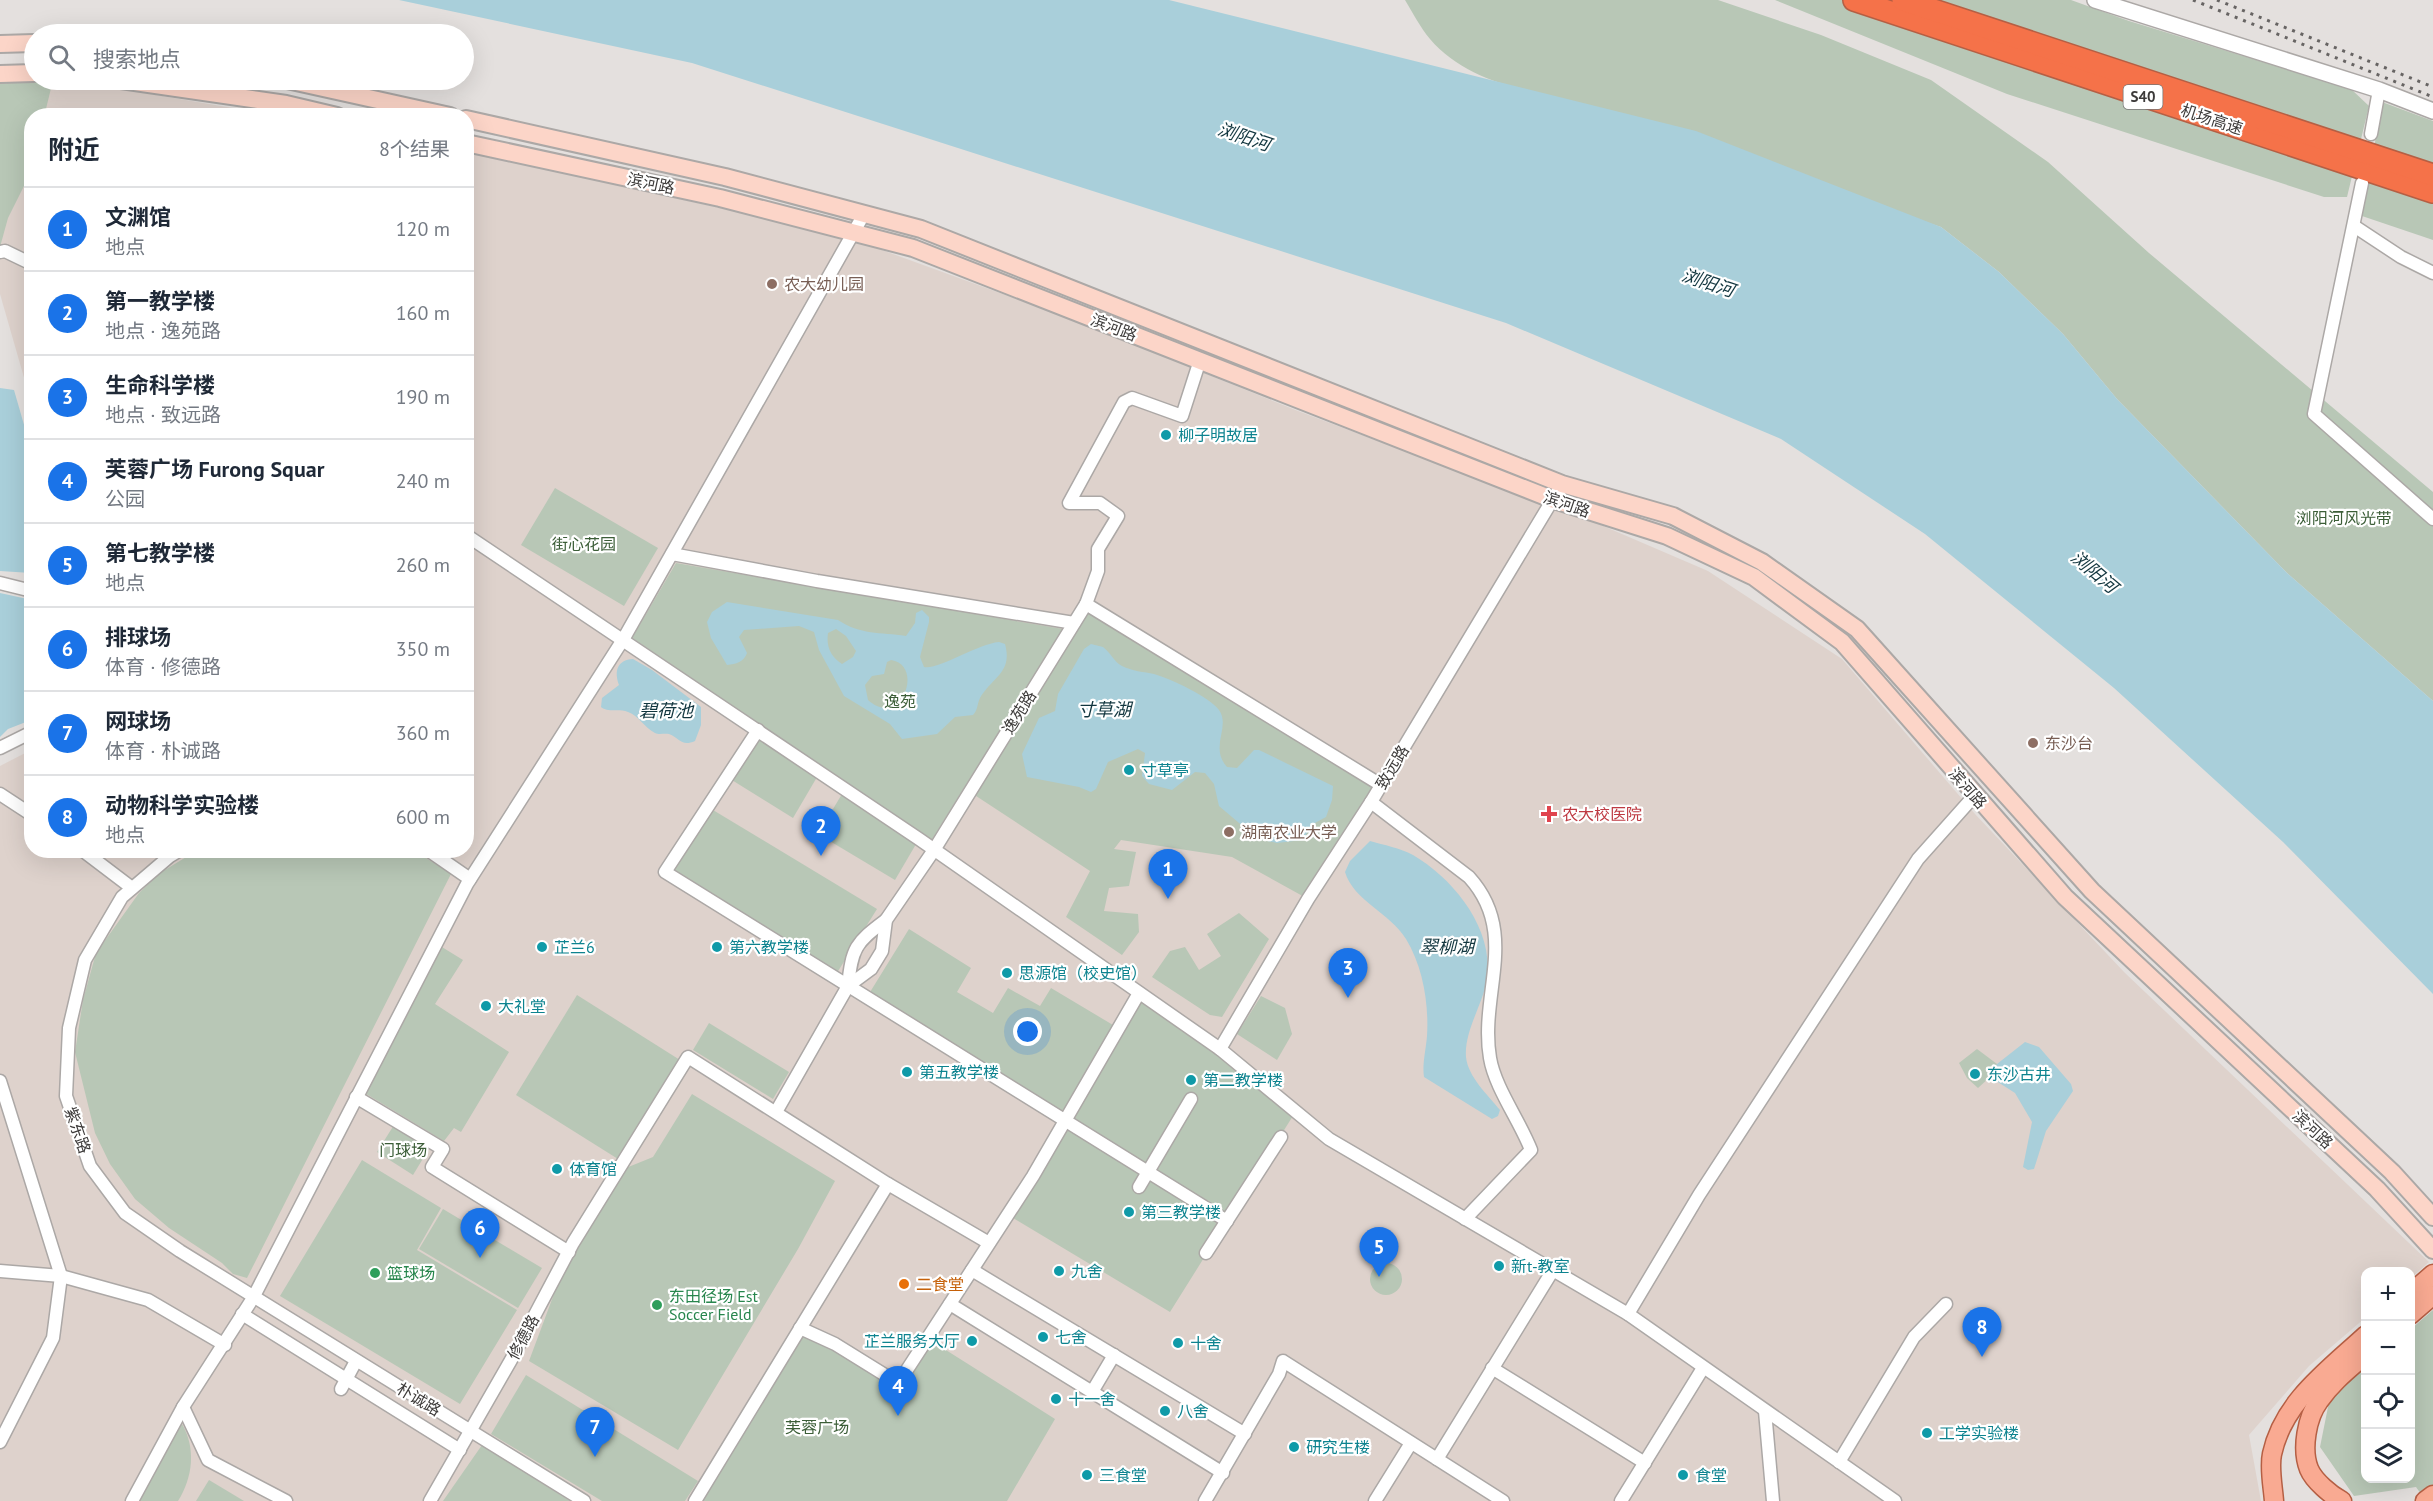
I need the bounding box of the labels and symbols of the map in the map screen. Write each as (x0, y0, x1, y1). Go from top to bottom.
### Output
road number: S40 (2124, 85, 2162, 109)
street label: 机场高速 (2178, 100, 2246, 138)
water label: 浏阳河 (1215, 117, 1276, 157)
street label: 滨河路 (625, 168, 677, 198)
water label: 浏阳河 (1679, 263, 1740, 303)
place label: 农大幼儿园 (784, 274, 864, 294)
marker: 农大幼儿园 (765, 277, 779, 291)
street label: 滨河路 (1088, 309, 1140, 345)
place label: 柳子明故居 (1178, 425, 1258, 445)
marker: 柳子明故居 (1159, 428, 1173, 442)
street label: 滨河路 (1541, 487, 1593, 521)
park label: 浏阳河风光带 (2296, 508, 2392, 528)
park label: 街心花园 (552, 534, 616, 554)
water label: 浏阳河 (2066, 545, 2125, 600)
street label: 逸苑路 (998, 686, 1040, 738)
park label: 逸苑 (884, 691, 916, 711)
water label: 寸草湖 (1077, 698, 1134, 721)
water label: 碧荷池 (639, 699, 695, 722)
place label: 东沙台 (2045, 733, 2093, 753)
marker: 东沙台 (2026, 736, 2040, 750)
street label: 致远路 (1371, 741, 1413, 793)
place label: 寸草亭 (1141, 760, 1189, 780)
marker: 寸草亭 (1122, 763, 1136, 777)
street label: 滨河路 (1945, 763, 1991, 813)
place label: 农大校医院 (1562, 804, 1642, 824)
marker: 农大校医院 (1540, 805, 1558, 823)
pin: 2 (802, 806, 840, 856)
place label: 湖南农业大学 (1241, 822, 1337, 842)
marker: 湖南农业大学 (1222, 825, 1236, 839)
pin: 1 (1148, 850, 1188, 899)
water label: 翠柳湖 (1420, 935, 1477, 958)
place label: 芷兰6 (554, 937, 595, 957)
place label: 第六教学楼 (729, 937, 809, 957)
marker: 芷兰6 (535, 940, 549, 954)
marker: 第六教学楼 (710, 940, 724, 954)
pin: 3 (1328, 948, 1368, 998)
place label: 思源馆（校史馆） (1019, 963, 1147, 983)
marker: 思源馆（校史馆） (1000, 966, 1014, 980)
place label: 大礼堂 (498, 996, 546, 1016)
marker: 大礼堂 (479, 999, 493, 1013)
your location (1013, 1017, 1042, 1046)
place label: 第五教学楼 (919, 1062, 999, 1082)
place label: 东沙古井 (1987, 1064, 2051, 1084)
marker: 第五教学楼 (900, 1065, 914, 1079)
marker: 东沙古井 (1968, 1067, 1982, 1081)
place label: 第二教学楼 (1203, 1070, 1283, 1090)
marker: 第二教学楼 (1184, 1073, 1198, 1087)
street label: 紫东路 (61, 1104, 95, 1156)
street label: 滨河路 (2289, 1105, 2337, 1153)
park label: 门球场 (379, 1140, 427, 1160)
place label: 体育馆 (569, 1159, 617, 1179)
marker: 体育馆 (550, 1162, 564, 1176)
place label: 第三教学楼 (1141, 1202, 1221, 1222)
marker: 第三教学楼 (1122, 1205, 1136, 1219)
pin: 6 (460, 1208, 500, 1258)
pin: 5 (1360, 1228, 1398, 1277)
place label: 新t-教室 (1511, 1256, 1570, 1276)
marker: 新t-教室 (1492, 1259, 1506, 1273)
place label: 九舍 (1071, 1261, 1103, 1281)
place label: 篮球场 (387, 1263, 435, 1283)
marker: 九舍 (1052, 1264, 1066, 1278)
marker: 篮球场 (368, 1266, 382, 1280)
place label: 二食堂 (916, 1274, 964, 1294)
marker: 二食堂 (897, 1277, 911, 1291)
place label: 东田径场 Est Soccer Field (669, 1286, 759, 1324)
marker: 东田径场 Est Soccer Field (650, 1298, 664, 1312)
pin: 8 (1962, 1308, 2002, 1357)
street label: 修德路 (503, 1311, 543, 1363)
place label: 七舍 (1055, 1327, 1087, 1347)
marker: 七舍 (1036, 1330, 1050, 1344)
place label: 芷兰服务大厅 (864, 1331, 960, 1351)
place label: 十舍 (1190, 1333, 1222, 1353)
marker: 芷兰服务大厅 (965, 1334, 979, 1348)
marker: 十舍 (1171, 1336, 1185, 1350)
pin: 4 (878, 1366, 918, 1416)
street label: 朴诚路 (393, 1378, 445, 1420)
place label: 十一舍 (1068, 1389, 1116, 1409)
marker: 十一舍 (1049, 1392, 1063, 1406)
place label: 八舍 (1177, 1401, 1209, 1421)
marker: 八舍 (1158, 1404, 1172, 1418)
pin: 7 (576, 1408, 614, 1457)
park label: 芙蓉广场 (785, 1417, 849, 1437)
place label: 工学实验楼 (1939, 1423, 2019, 1443)
marker: 工学实验楼 (1920, 1426, 1934, 1440)
place label: 研究生楼 (1306, 1437, 1370, 1457)
marker: 研究生楼 (1287, 1440, 1301, 1454)
place label: 三食堂 (1099, 1465, 1147, 1485)
place label: 食堂 (1695, 1465, 1727, 1485)
marker: 三食堂 (1080, 1468, 1094, 1482)
marker: 食堂 (1676, 1468, 1690, 1482)

